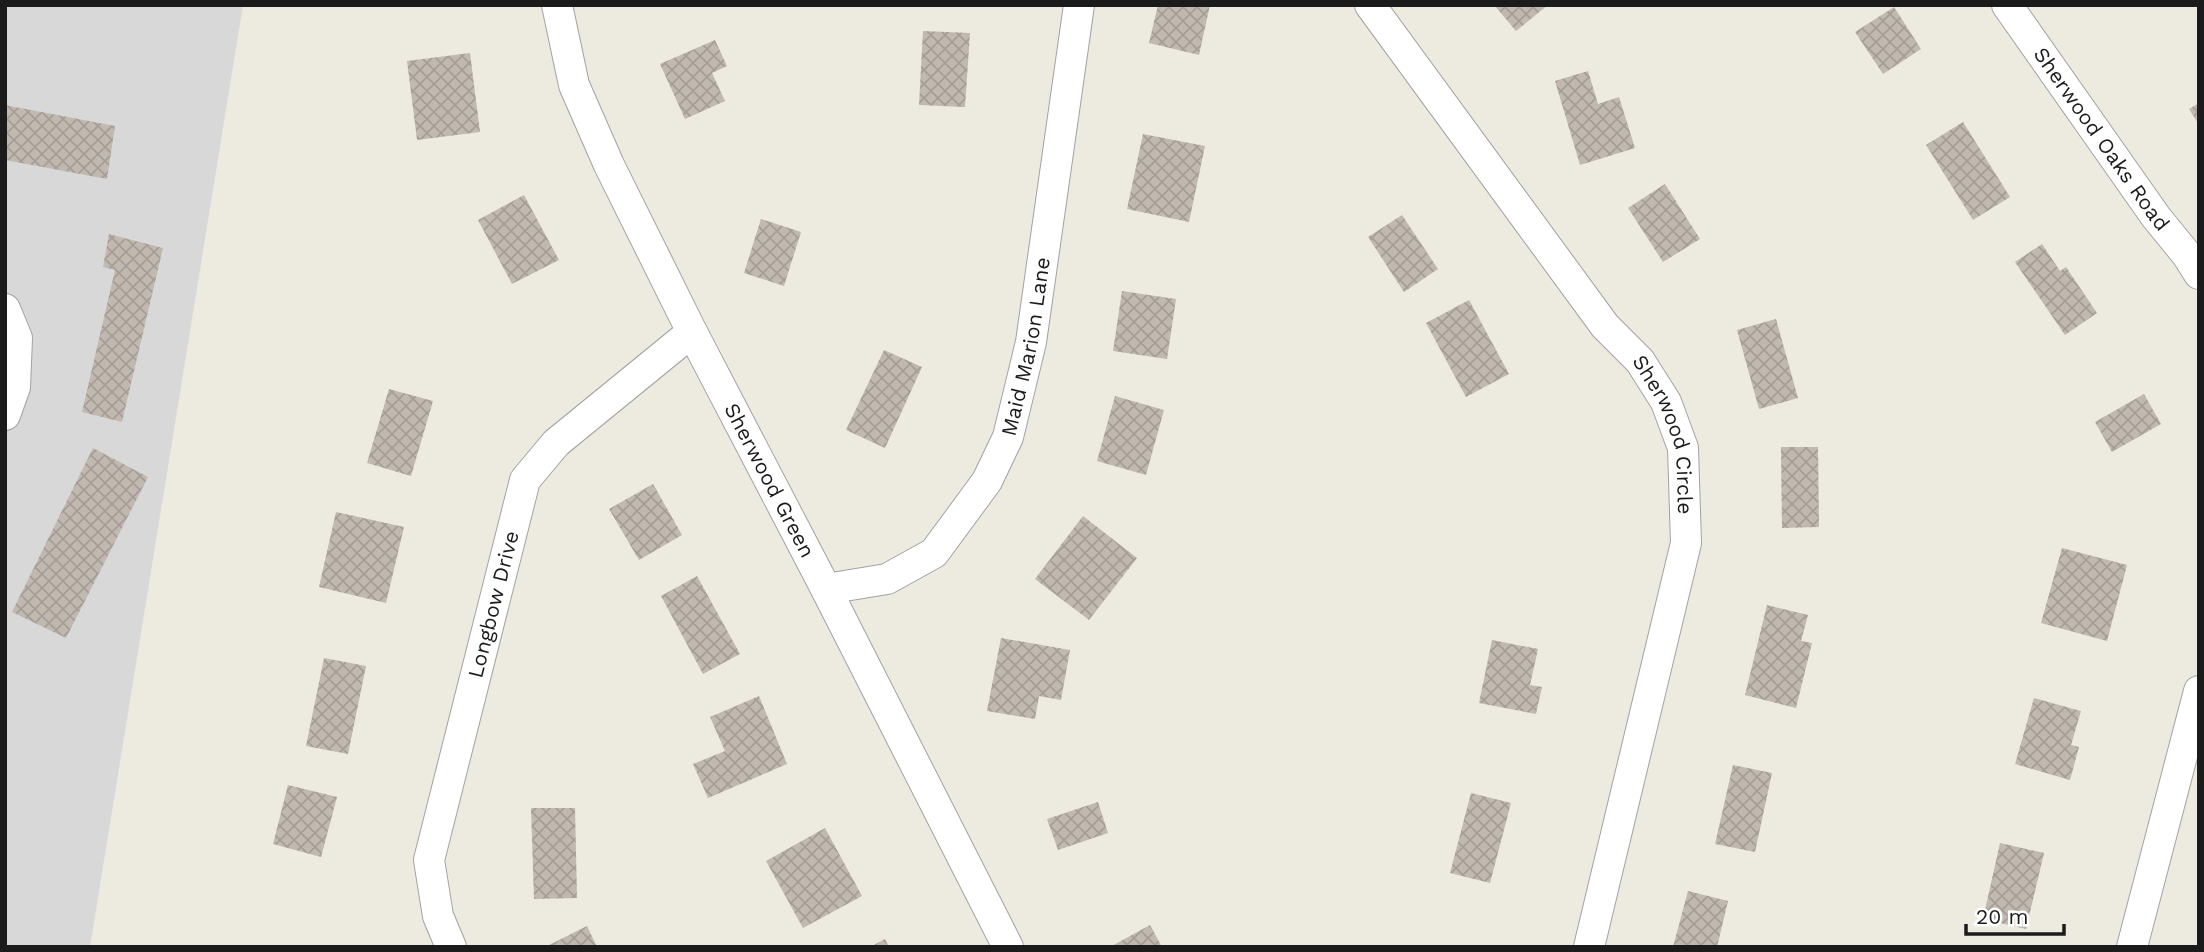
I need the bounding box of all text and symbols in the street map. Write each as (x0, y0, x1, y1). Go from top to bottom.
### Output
street label: Sherwood Oaks Road (2029, 42, 2175, 236)
street label: Maid Marion Lane (996, 256, 1055, 438)
street label: Sherwood Circle (1627, 350, 1698, 515)
street label: Sherwood Green (719, 399, 820, 562)
street label: Longbow Drive (462, 528, 524, 681)
scale bar (1966, 892, 2064, 936)
text: 20 m (1976, 904, 2028, 929)

